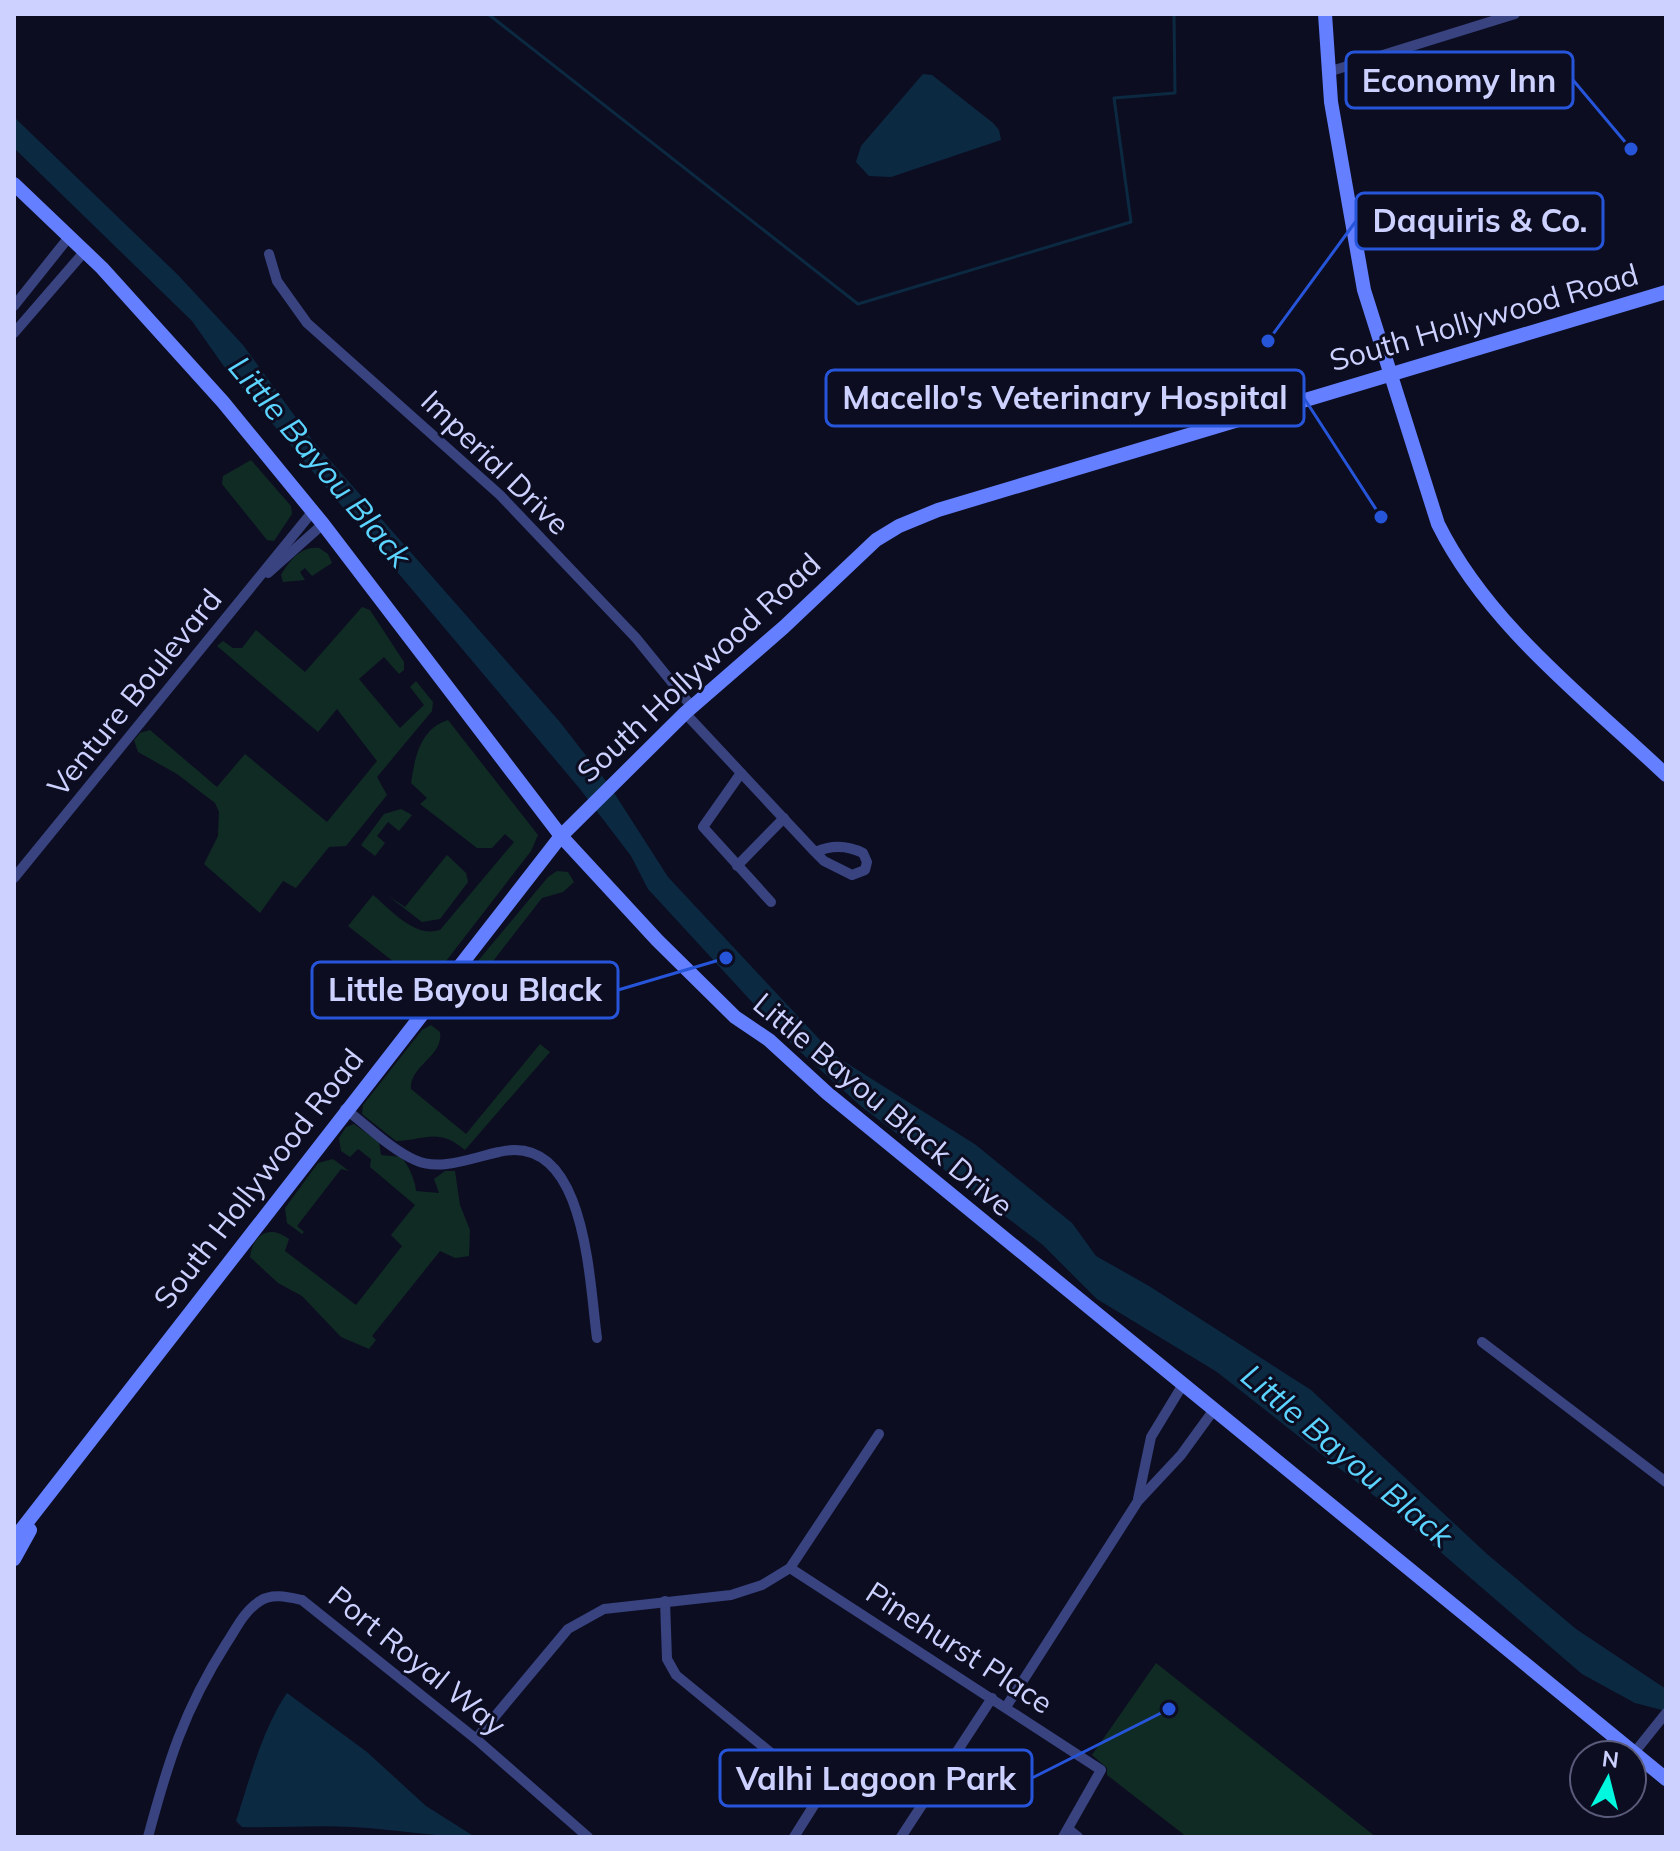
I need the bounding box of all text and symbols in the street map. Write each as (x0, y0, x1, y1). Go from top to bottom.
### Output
callout: Economy Inn (1346, 52, 1573, 108)
text: Economy Inn (1362, 60, 1556, 100)
callout: Daquiris & Co. (1356, 193, 1603, 249)
text: Daquiris & Co. (1372, 200, 1588, 240)
street label: South Hollywood Road (1325, 255, 1642, 379)
water label: Little Bayou Black (221, 347, 422, 576)
callout: Macello's Veterinary Hospital (826, 370, 1304, 426)
text: Macello's Veterinary Hospital (842, 377, 1288, 417)
street label: Imperial Drive (413, 382, 578, 543)
street label: South Hollywood Road (569, 545, 828, 790)
street label: Venture Boulevard (39, 581, 230, 804)
callout: Little Bayou Black (312, 962, 618, 1018)
text: Little Bayou Black (328, 969, 603, 1009)
street label: Little Bayou Black Drive (746, 984, 1021, 1224)
street label: South Hollywood Road (145, 1041, 371, 1316)
water label: Little Bayou Black (1234, 1355, 1463, 1556)
street label: Pinehurst Place (859, 1573, 1060, 1722)
street label: Port Royal Way (321, 1577, 514, 1743)
north arrow (1568, 1739, 1648, 1819)
text: N (1600, 1744, 1620, 1774)
callout: Valhi Lagoon Park (720, 1750, 1032, 1806)
text: Valhi Lagoon Park (735, 1758, 1017, 1798)

